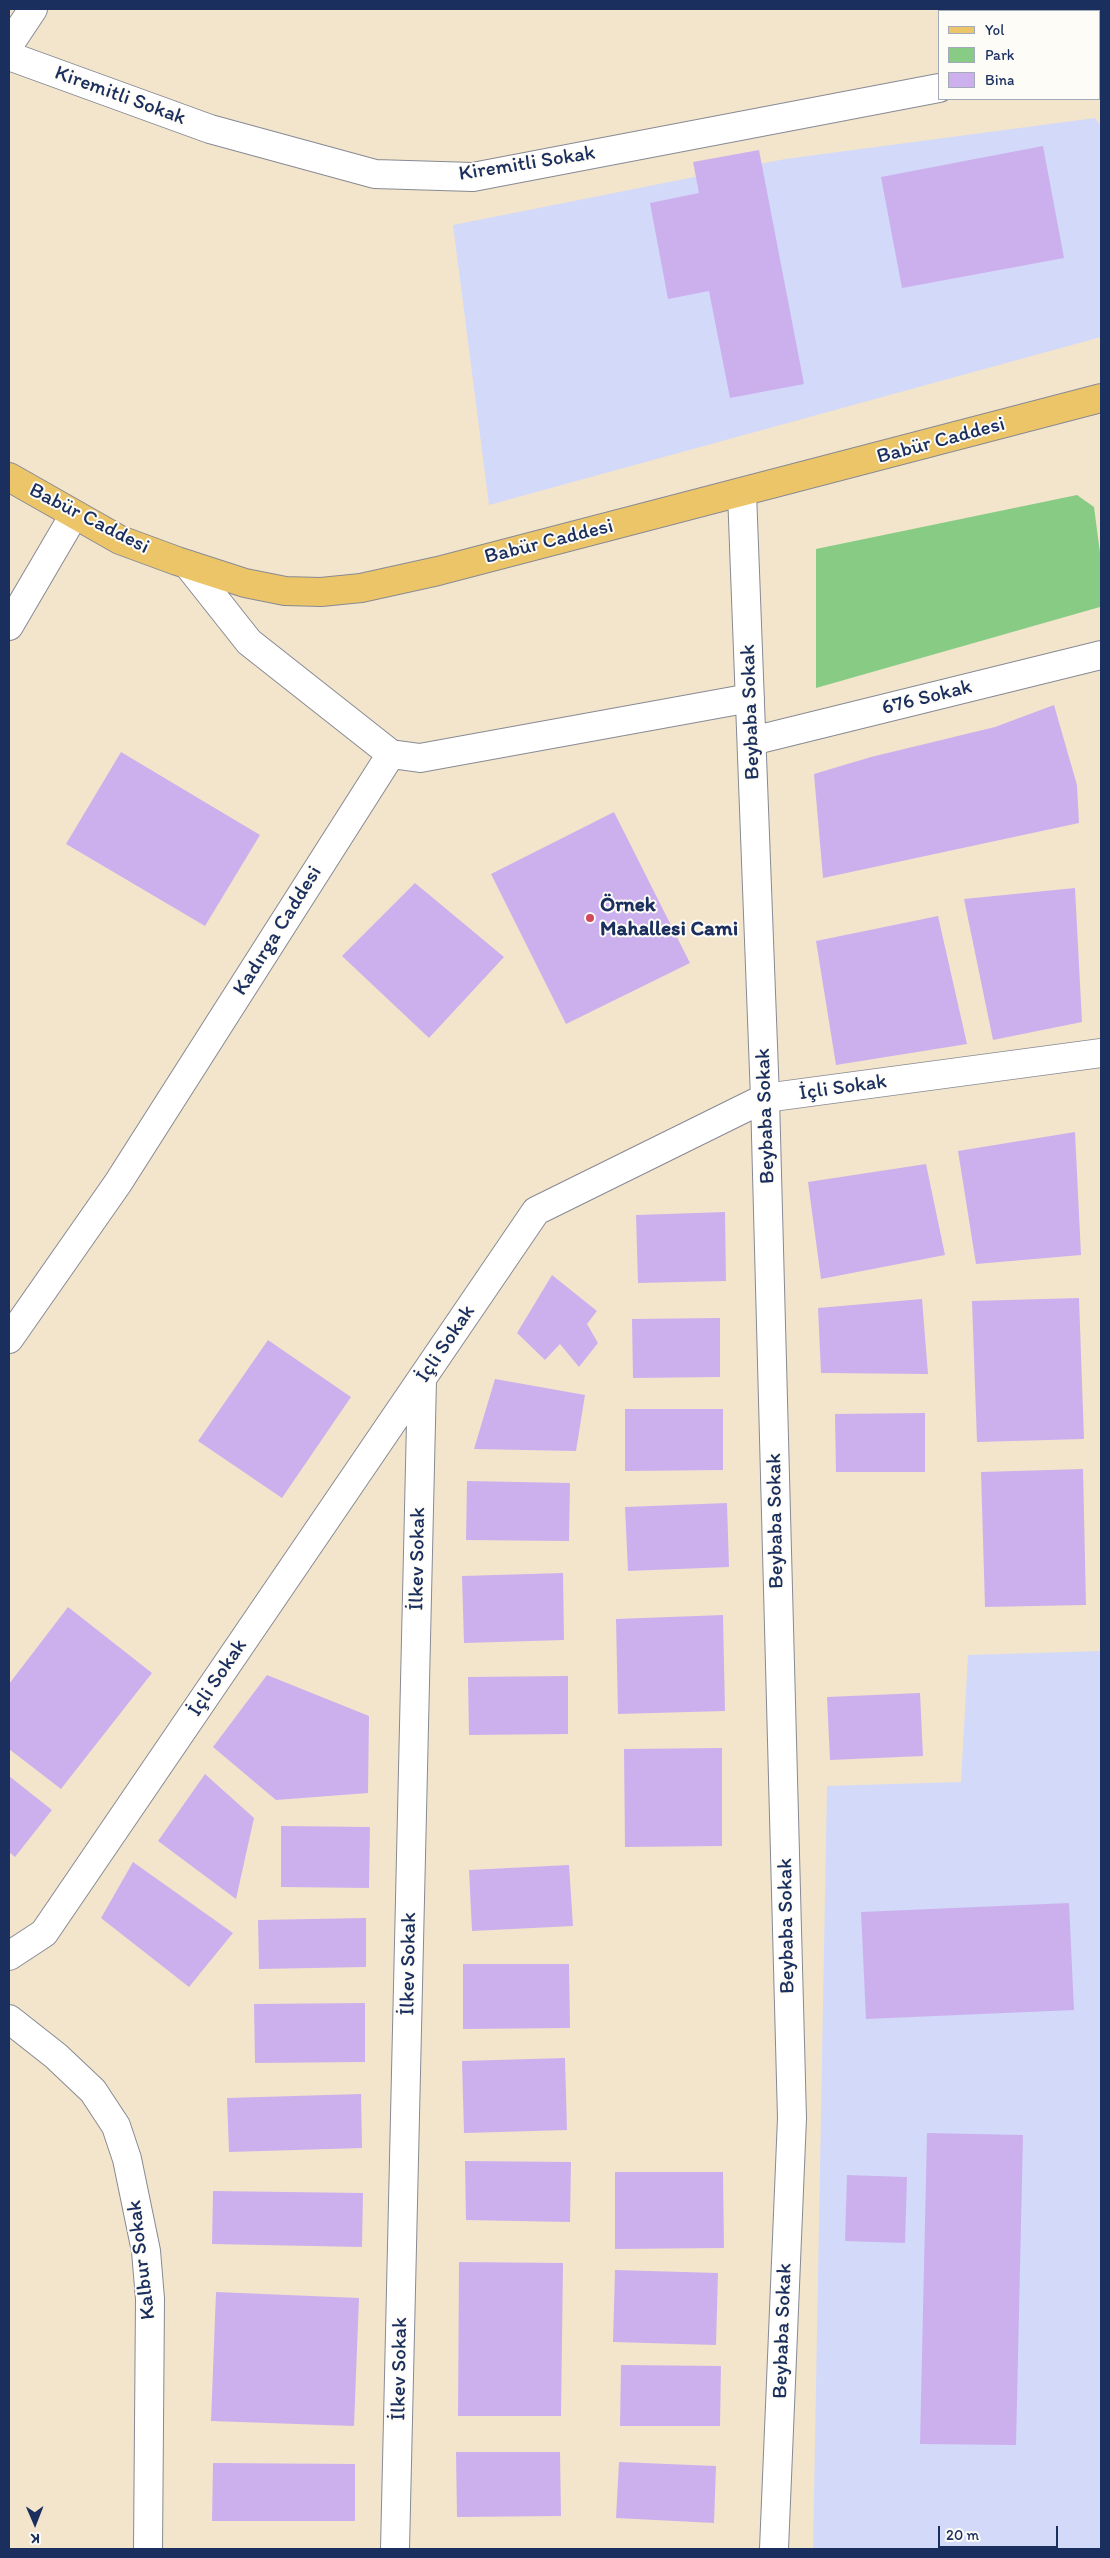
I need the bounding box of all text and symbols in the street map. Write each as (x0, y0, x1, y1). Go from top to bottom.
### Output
legend (938, 10, 1100, 100)
text: Yol (985, 21, 1004, 39)
text: Park (985, 46, 1015, 64)
street label: Kiremitli Sokak (51, 61, 189, 131)
text: Bina (985, 71, 1014, 89)
street label: Kiremitli Sokak (457, 141, 597, 187)
street label: Babür Caddesi (874, 412, 1008, 470)
street label: Babür Caddesi (25, 478, 153, 560)
street label: Babür Caddesi (482, 514, 616, 570)
street label: Beybaba Sokak (736, 644, 766, 780)
street label: 676 Sokak (879, 675, 975, 721)
street label: Kadırga Caddesi (228, 862, 328, 1000)
place label: Örnek Mahallesi Cami (600, 893, 738, 943)
marker: Örnek Mahallesi Cami (584, 912, 596, 924)
street label: Beybaba Sokak (751, 1048, 781, 1184)
street label: İçli Sokak (798, 1069, 888, 1107)
street label: İçli Sokak (411, 1300, 481, 1388)
street label: Beybaba Sokak (762, 1453, 790, 1589)
street label: İlkev Sokak (404, 1507, 432, 1611)
street label: İçli Sokak (183, 1634, 253, 1722)
street label: Beybaba Sokak (773, 1858, 801, 1994)
street label: İlkev Sokak (395, 1912, 423, 2016)
street label: Kalbur Sokak (122, 2199, 162, 2321)
street label: Beybaba Sokak (768, 2263, 798, 2399)
street label: İlkev Sokak (386, 2317, 414, 2421)
north arrow (10, 2498, 60, 2548)
scale bar (940, 2516, 1060, 2548)
text: 20 m (946, 2526, 979, 2544)
text: K (31, 2530, 40, 2547)

